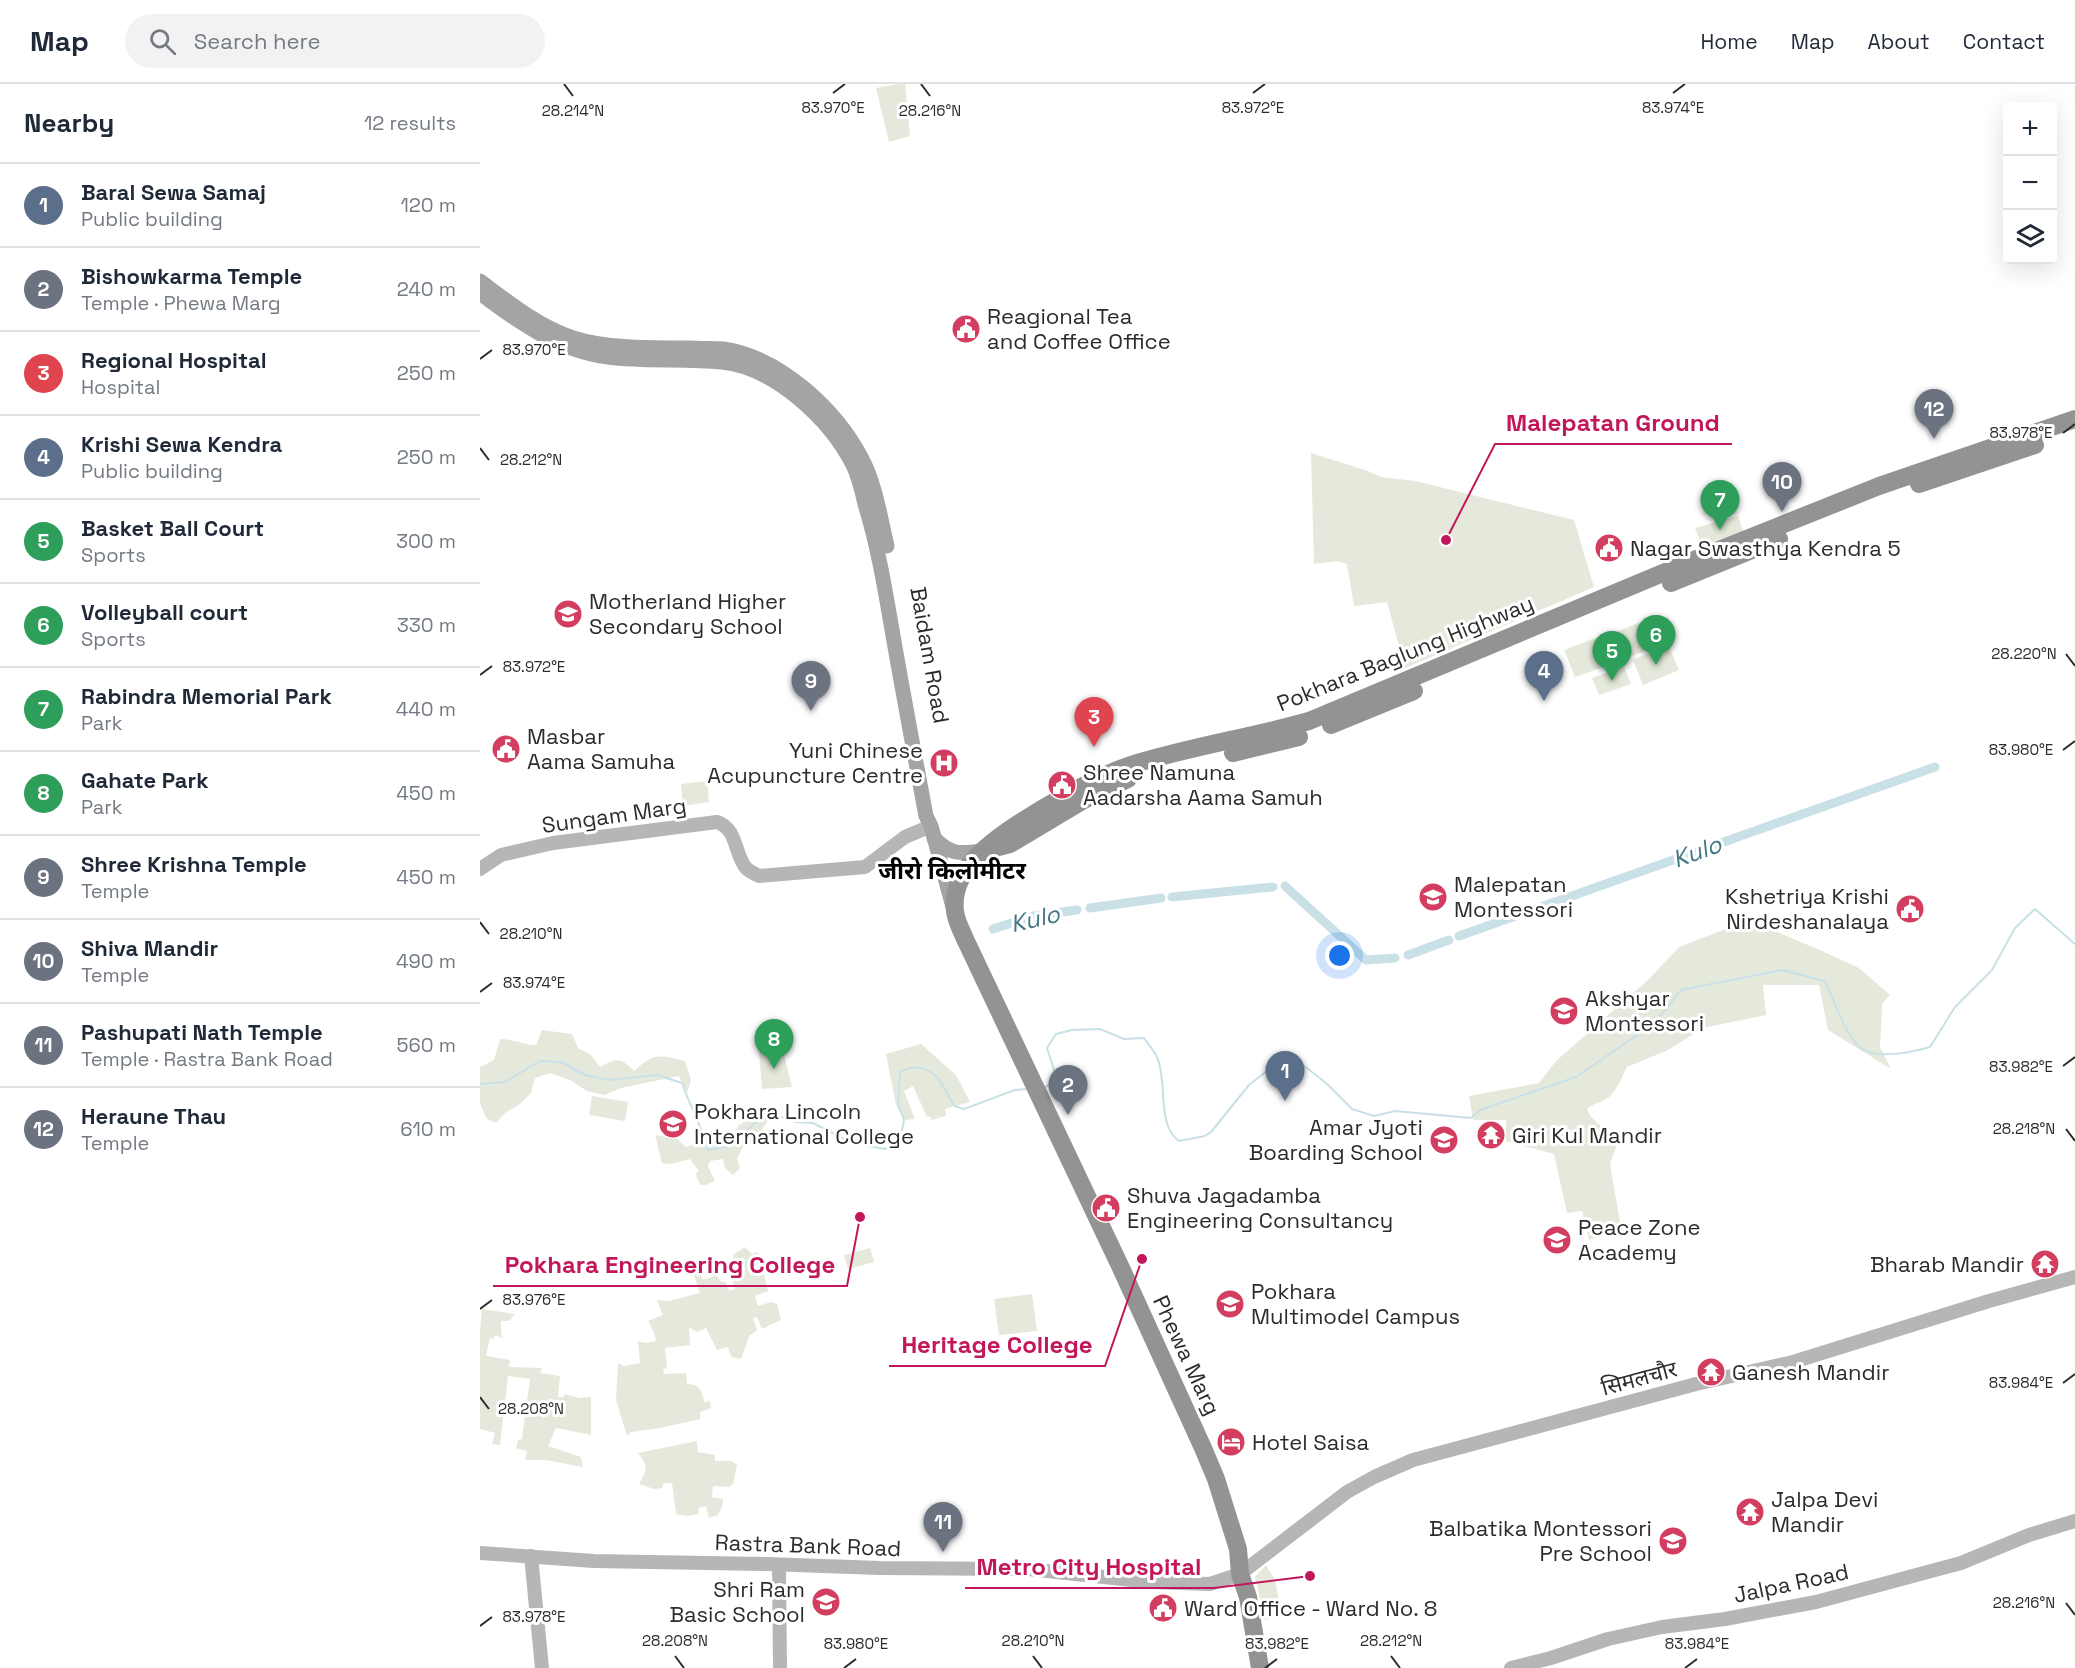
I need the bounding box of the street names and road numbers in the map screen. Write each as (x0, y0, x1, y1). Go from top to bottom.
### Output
street label: Baidam Road (904, 585, 956, 725)
street label: Pokhara Baglung Highway (1273, 589, 1537, 717)
street label: Sungam Marg (540, 791, 688, 839)
street label: Phewa Marg (1147, 1291, 1227, 1419)
street label: सिमलचौर (1598, 1354, 1681, 1402)
street label: Rastra Bank Road (714, 1528, 902, 1562)
street label: Jalpa Road (1731, 1557, 1851, 1609)

